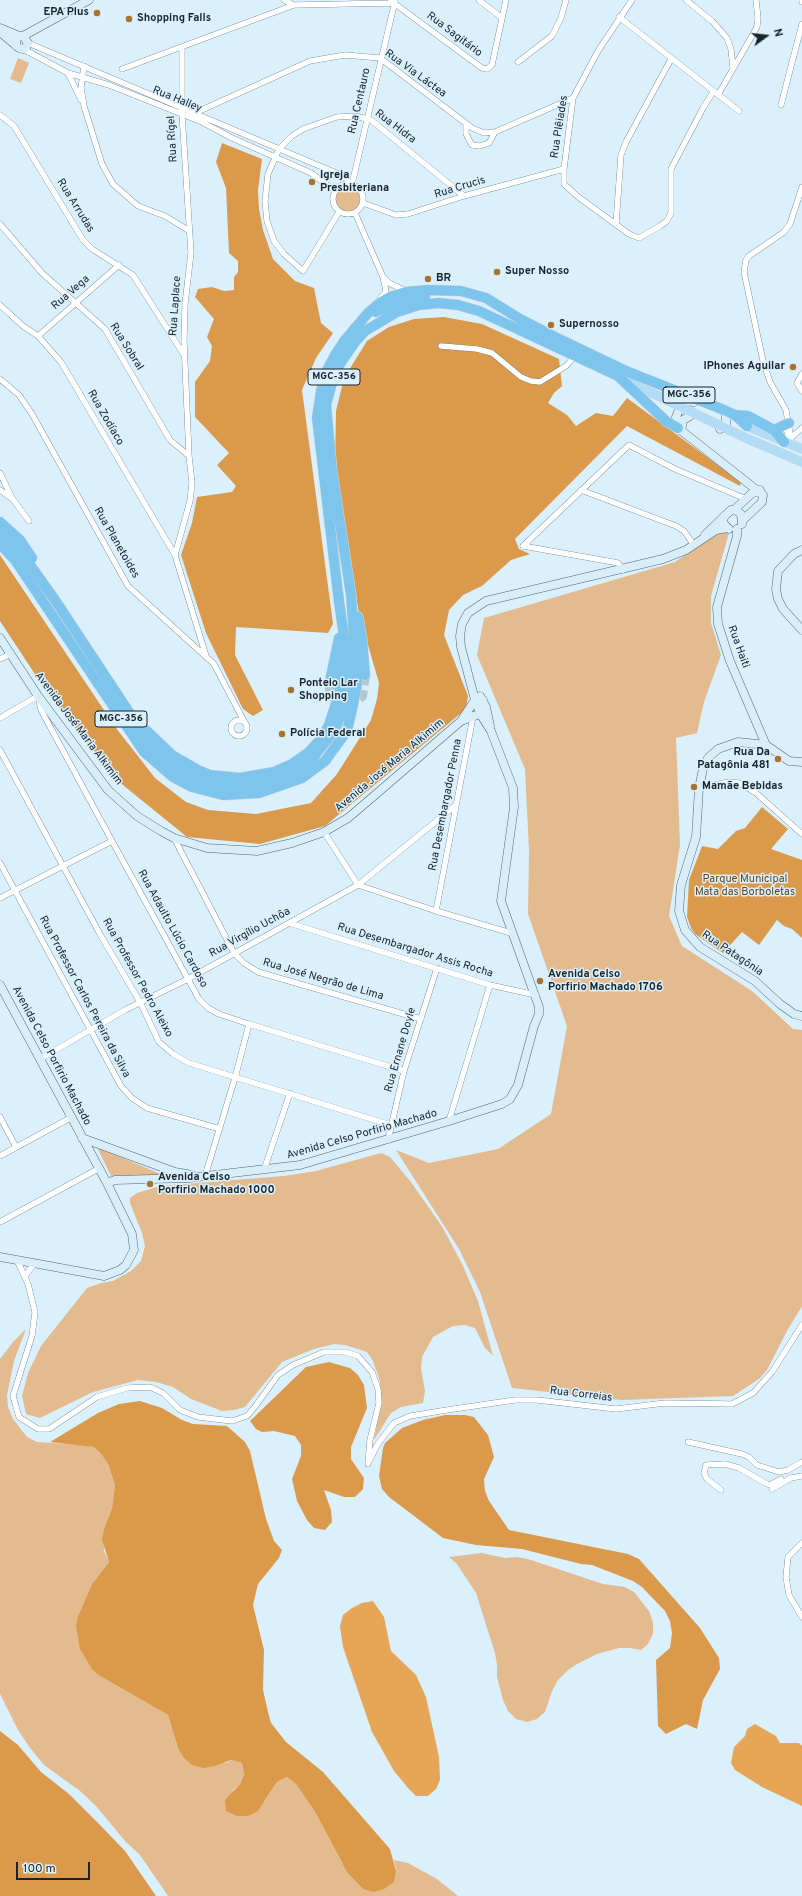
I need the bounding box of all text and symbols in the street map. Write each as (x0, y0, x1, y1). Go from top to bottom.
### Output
place label: EPA Plus (43, 6, 89, 20)
marker: EPA Plus (92, 8, 102, 18)
street label: Rua Sagitário (424, 10, 484, 60)
place label: Shopping Falls (137, 12, 211, 26)
marker: Shopping Falls (124, 14, 134, 24)
north arrow (746, 16, 786, 56)
text: N (770, 27, 785, 39)
street label: Rua Via Láctea (382, 47, 448, 101)
street label: Rua Centauro (346, 67, 374, 135)
street label: Rua Halley (150, 84, 204, 116)
street label: Rua Plêiades (549, 95, 571, 159)
street label: Rua Hidra (372, 107, 418, 147)
street label: Rua Rígel (165, 115, 181, 163)
place label: Igreja Presbiteriana (320, 169, 389, 195)
street label: Rua Crucis (433, 174, 487, 202)
street label: Rua Arrudas (53, 177, 97, 235)
marker: Igreja Presbiteriana (307, 177, 317, 187)
place label: Super Nosso (505, 265, 569, 279)
marker: Super Nosso (492, 267, 502, 277)
place label: BR (436, 272, 451, 286)
street label: Rua Vega (49, 273, 93, 313)
marker: BR (423, 274, 433, 284)
street label: Rua Laplace (167, 275, 185, 337)
place label: Supernosso (559, 318, 619, 332)
marker: Supernosso (546, 320, 556, 330)
street label: Rua Sobral (106, 321, 146, 373)
place label: IPhones Aguilar (704, 360, 785, 374)
marker: IPhones Aguilar (788, 362, 798, 372)
road number: MGC-356 (308, 369, 360, 385)
road number: MGC-356 (663, 387, 715, 403)
street label: Rua Zodíaco (84, 388, 126, 448)
street label: Rua Planetoides (90, 505, 142, 581)
street label: Rua Haiti (724, 624, 752, 670)
street label: Avenida José Maria Alkimim (31, 670, 125, 788)
place label: Ponteio Lar Shopping (299, 677, 358, 703)
marker: Ponteio Lar Shopping (286, 685, 296, 695)
road number: MGC-356 (95, 711, 147, 727)
street label: Avenida José Maria Alkimim (333, 717, 447, 815)
place label: Polícia Federal (290, 727, 366, 741)
marker: Polícia Federal (277, 729, 287, 739)
street label: Rua Desembargador Penna (427, 738, 465, 872)
place label: Rua Da Patagônia 481 (697, 746, 770, 772)
marker: Rua Da Patagônia 481 (773, 754, 783, 764)
place label: Mamãe Bebidas (702, 780, 783, 794)
marker: Mamãe Bebidas (689, 782, 699, 792)
street label: Rua Adaulto Lúcio Cardoso (134, 868, 210, 990)
park label: Parque Municipal Mata das Borboletas (695, 873, 795, 899)
street label: Rua Virgílio Uchôa (207, 905, 293, 961)
street label: Rua Professor Carlos Pereira da Silva (36, 914, 132, 1080)
street label: Rua Professor Pedro Aleixo (99, 916, 175, 1040)
street label: Rua Desembargador Assis Rocha (336, 921, 494, 981)
street label: Rua Patagônia (699, 929, 765, 979)
street label: Rua José Negrão de Lima (261, 956, 385, 1004)
place label: Avenida Celso Porfirio Machado 1706 (548, 968, 663, 994)
marker: Avenida Celso Porfirio Machado 1706 (535, 976, 545, 986)
street label: Avenida Celso Porfirio Machado (9, 984, 93, 1128)
street label: Rua Ernane Doyle (383, 1006, 419, 1094)
street label: Avenida Celso Porfirio Machado (285, 1107, 439, 1163)
place label: Avenida Celso Porfirio Machado 1000 (158, 1171, 275, 1197)
marker: Avenida Celso Porfirio Machado 1000 (145, 1179, 155, 1189)
street label: Rua Correias (549, 1385, 613, 1405)
scale bar (18, 1854, 92, 1880)
text: 100 m (23, 1861, 56, 1877)

